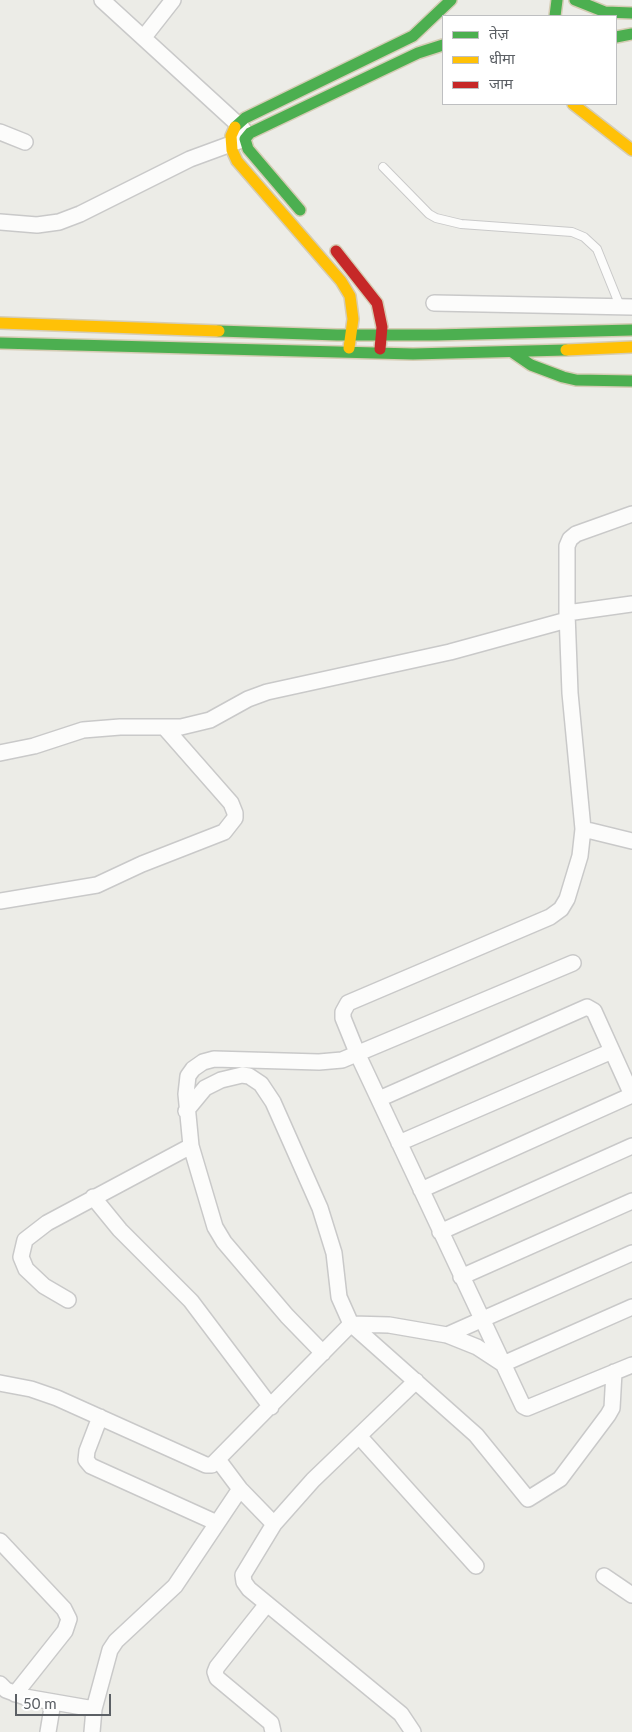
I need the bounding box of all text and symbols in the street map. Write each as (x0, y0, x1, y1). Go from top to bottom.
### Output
legend (442, 15, 617, 105)
text: तेज़ (489, 24, 509, 42)
text: धीमा (489, 49, 515, 67)
text: जाम (489, 74, 513, 92)
scale bar (18, 1684, 114, 1716)
text: 50 m (23, 1694, 57, 1712)

